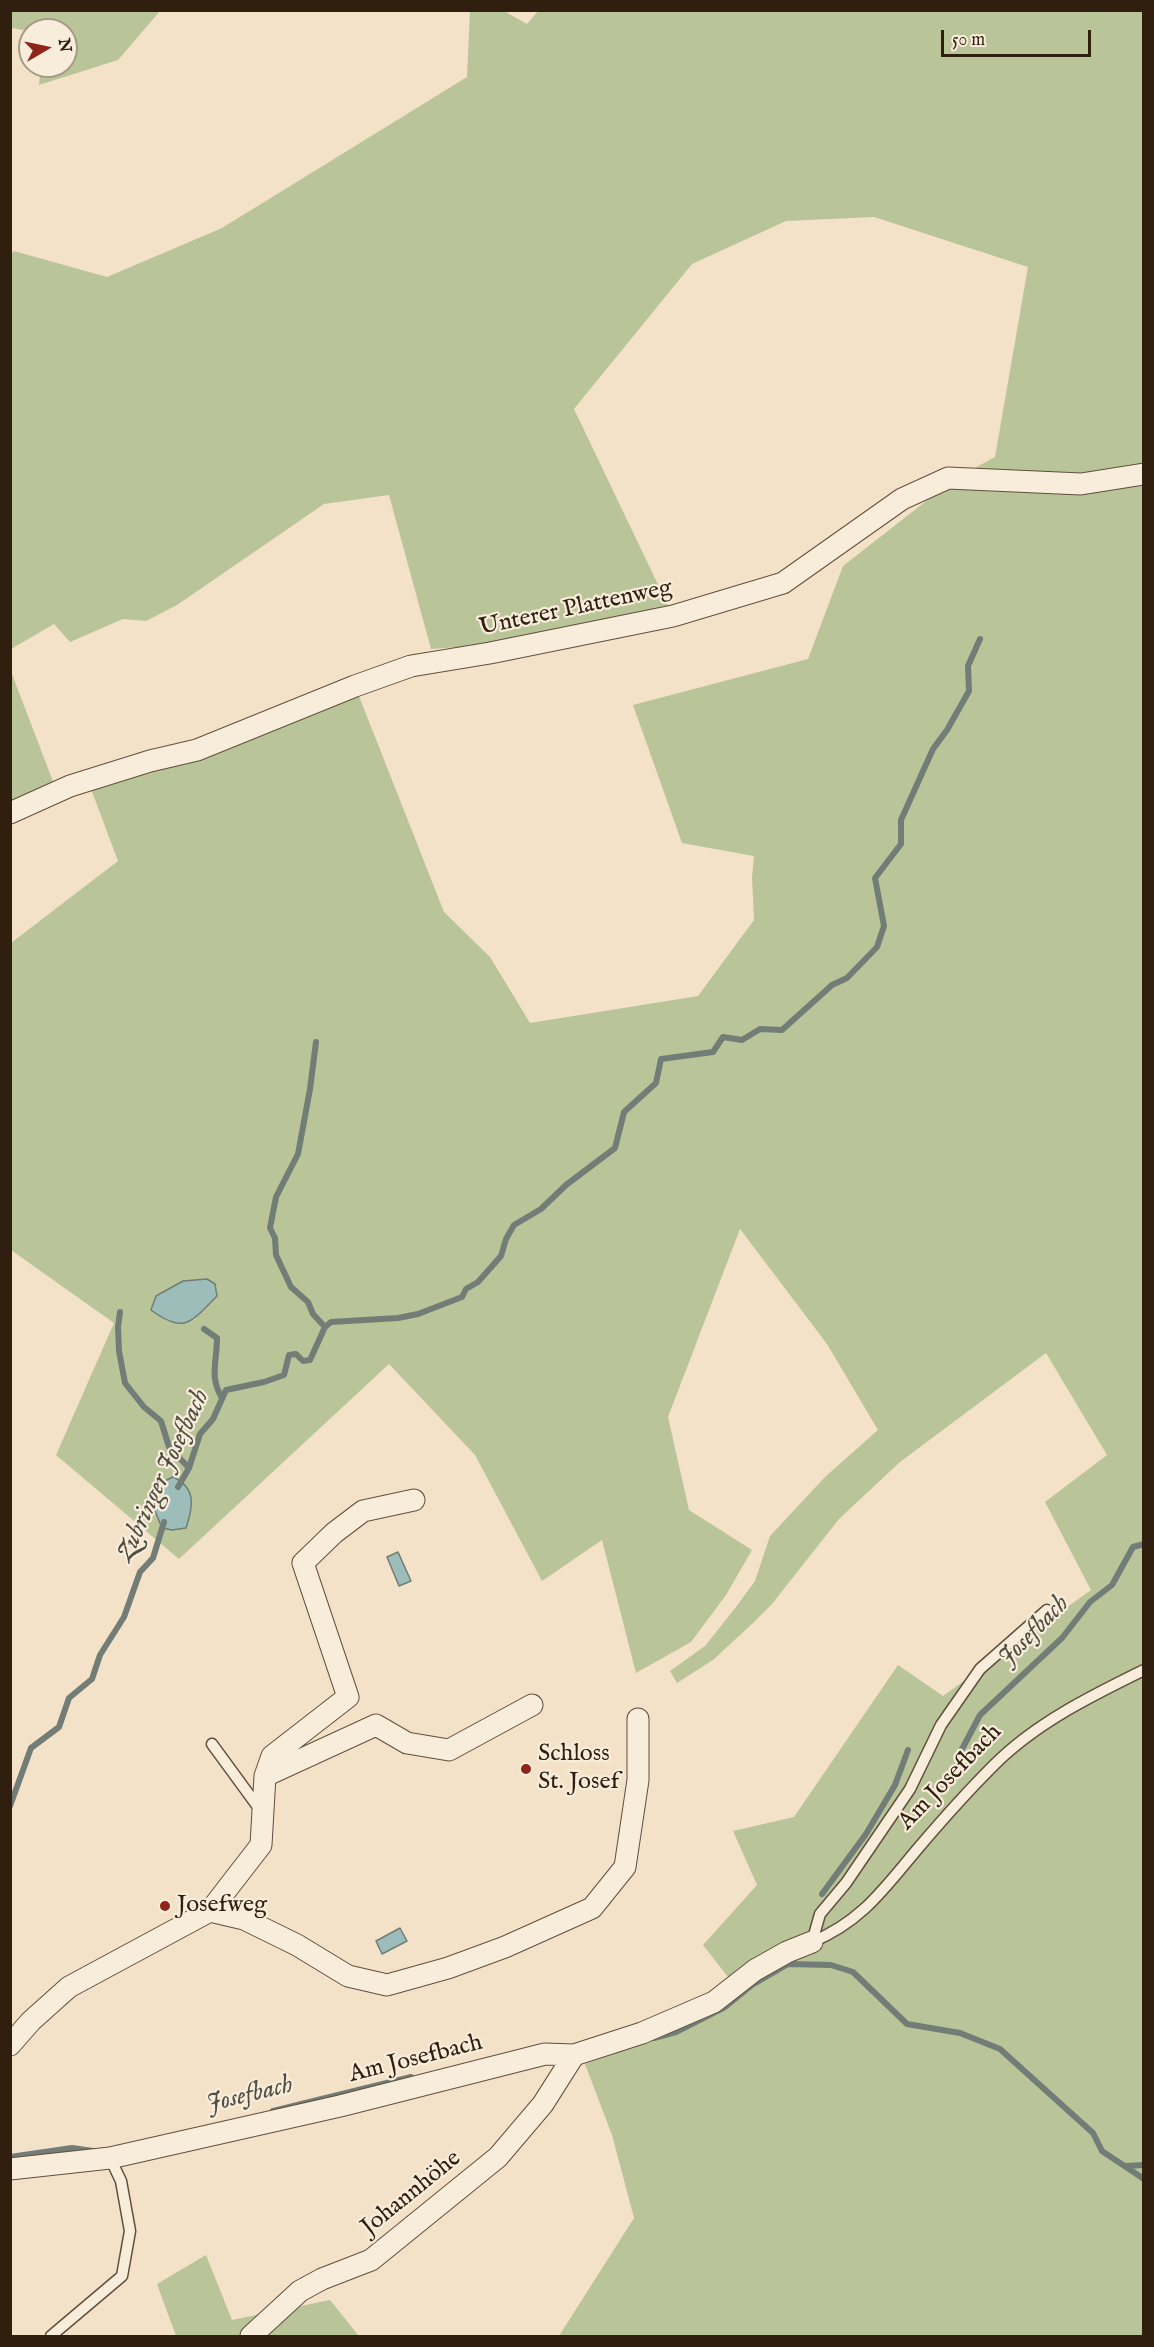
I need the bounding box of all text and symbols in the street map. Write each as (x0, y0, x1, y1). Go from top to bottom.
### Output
north arrow (18, 18, 78, 78)
scale bar (944, 18, 1094, 56)
text: 50 m (952, 29, 985, 52)
text: N (53, 37, 75, 54)
street label: Unterer Plattenweg (477, 575, 675, 643)
water label: Zubringer Josefbach (111, 1385, 217, 1567)
water label: Josefbach (993, 1590, 1077, 1674)
street label: Am Josefbach (893, 1719, 1009, 1837)
place label: Schloss St. Josef (538, 1741, 619, 1797)
marker: Schloss St. Josef (519, 1762, 533, 1776)
place label: Josefweg (177, 1892, 267, 1920)
marker: Josefweg (158, 1899, 172, 1913)
street label: Am Josefbach (346, 2030, 486, 2090)
water label: Josefbach (204, 2070, 296, 2122)
street label: Johannhöhe (356, 2145, 468, 2243)

